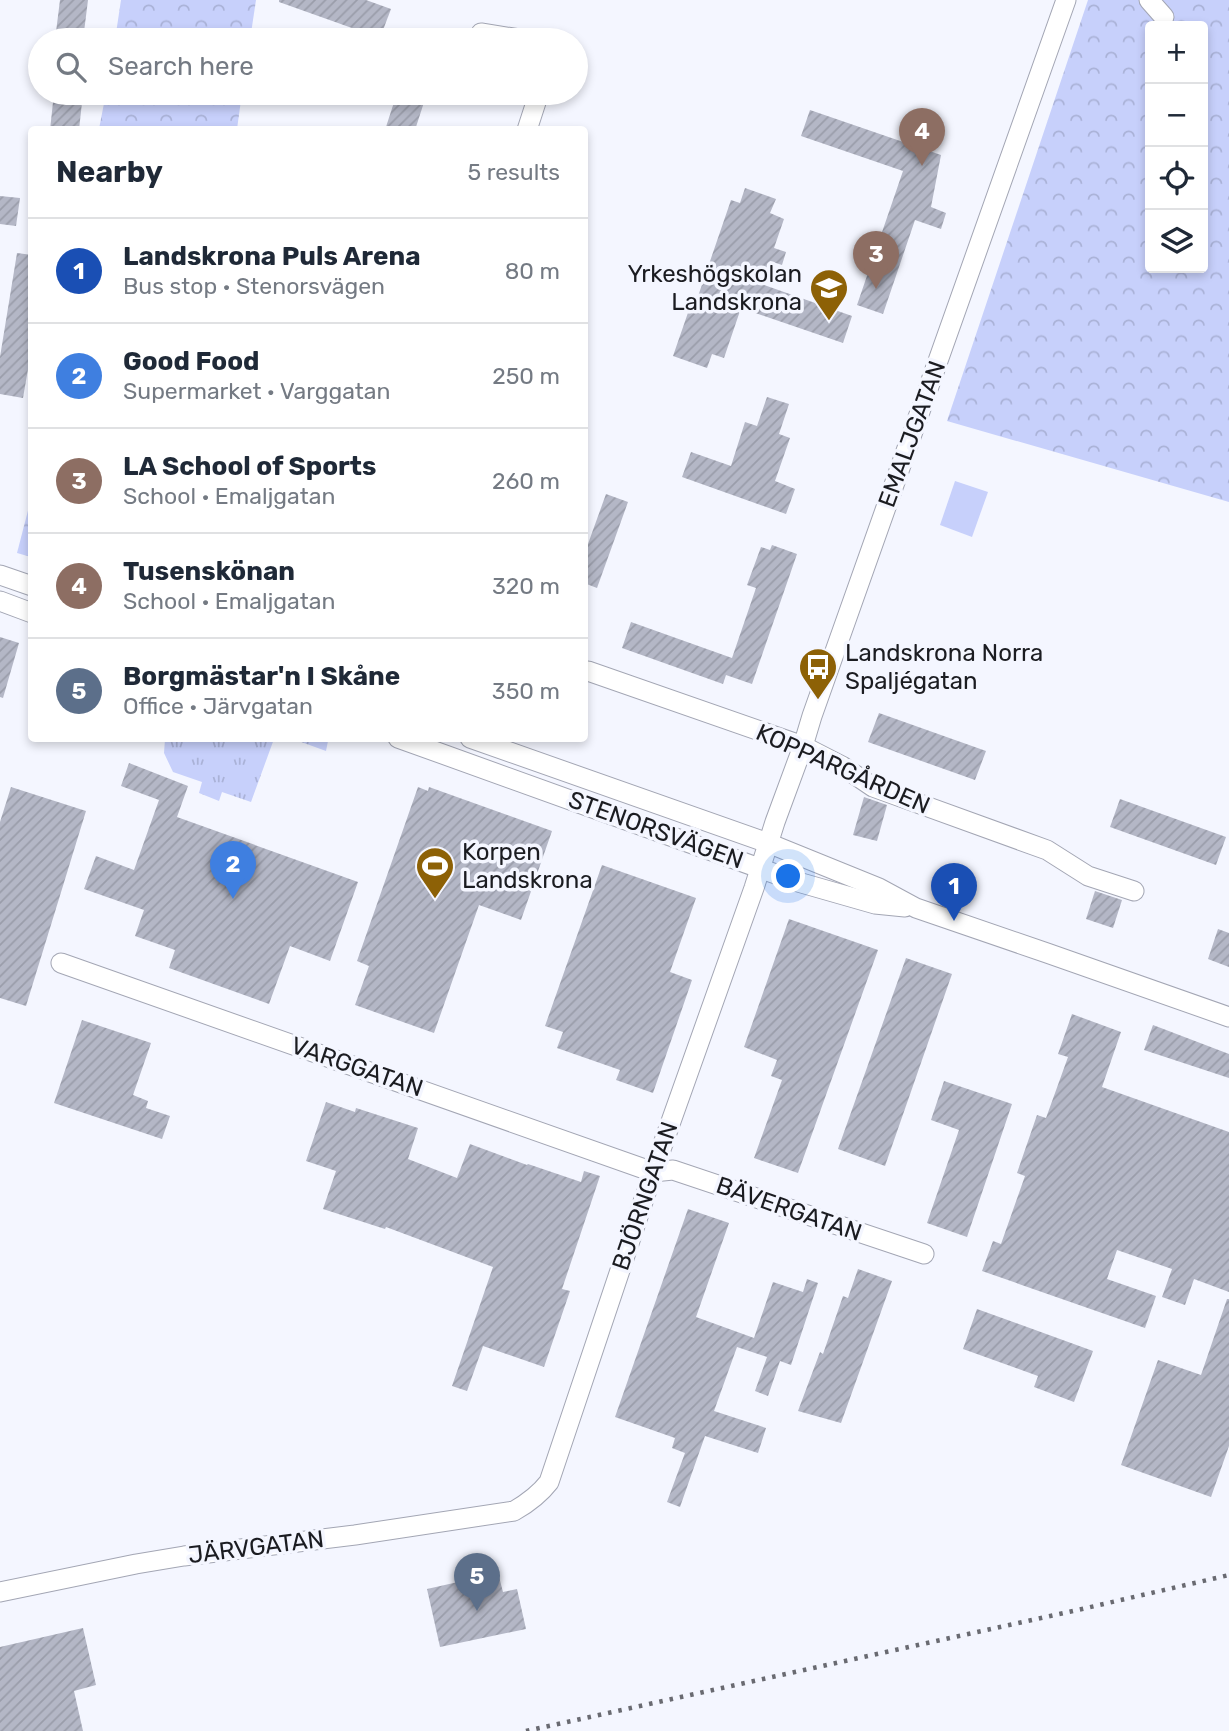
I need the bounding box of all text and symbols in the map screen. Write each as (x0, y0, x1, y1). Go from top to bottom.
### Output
map controls (1145, 21, 1208, 273)
button: + (1145, 21, 1208, 84)
search box (28, 28, 588, 105)
icon: search (52, 48, 90, 86)
text: Search here (108, 51, 254, 82)
button: − (1145, 84, 1208, 147)
pin: 4 (899, 108, 945, 166)
button: locate (1145, 147, 1208, 210)
text: Nearby (56, 154, 163, 190)
text: 5 results (467, 158, 560, 186)
button: layers (1145, 210, 1208, 273)
pin: 3 (853, 231, 899, 289)
text: Landskrona Puls Arena (123, 241, 421, 272)
text: 1 (73, 257, 85, 285)
text: 80 m (505, 257, 560, 285)
place label: Yrkeshögskolan Landskrona (627, 260, 802, 316)
school or university icon: Yrkeshögskolan Landskrona (808, 267, 850, 322)
text: Bus stop · Stenorsvägen (123, 272, 385, 300)
text: Good Food (123, 346, 259, 377)
street label: EMALJGATAN (873, 357, 951, 511)
text: 2 (72, 362, 86, 390)
text: 250 m (492, 362, 560, 390)
text: Supermarket · Varggatan (123, 377, 390, 405)
text: LA School of Sports (123, 451, 376, 482)
text: 3 (71, 467, 87, 495)
text: 260 m (492, 467, 560, 495)
text: School · Emaljgatan (123, 482, 335, 510)
text: Tusenskönan (123, 556, 295, 587)
text: 4 (71, 572, 87, 600)
text: 320 m (492, 572, 560, 600)
text: School · Emaljgatan (123, 587, 335, 615)
place label: Landskrona Norra Spaljégatan (845, 639, 1043, 695)
bus stop icon: Landskrona Norra Spaljégatan (797, 646, 839, 701)
text: Borgmästar'n I Skåne (123, 661, 400, 692)
text: 5 (72, 677, 86, 705)
text: 350 m (492, 677, 560, 705)
text: Office · Järvgatan (123, 692, 313, 720)
street label: KOPPARGÅRDEN (752, 718, 934, 820)
street label: STENORSVÄGEN (565, 785, 747, 875)
place label: Korpen Landskrona (462, 838, 593, 894)
pin: 2 (210, 841, 256, 899)
sports icon: Korpen Landskrona (414, 845, 456, 900)
your location (771, 859, 805, 893)
pin: 1 (931, 863, 977, 921)
street label: VARGGATAN (287, 1031, 427, 1103)
street label: BJÖRNGATAN (607, 1118, 683, 1274)
street label: BÄVERGATAN (713, 1171, 865, 1247)
street label: JÄRVGATAN (186, 1525, 326, 1569)
pin: 5 (454, 1553, 500, 1611)

